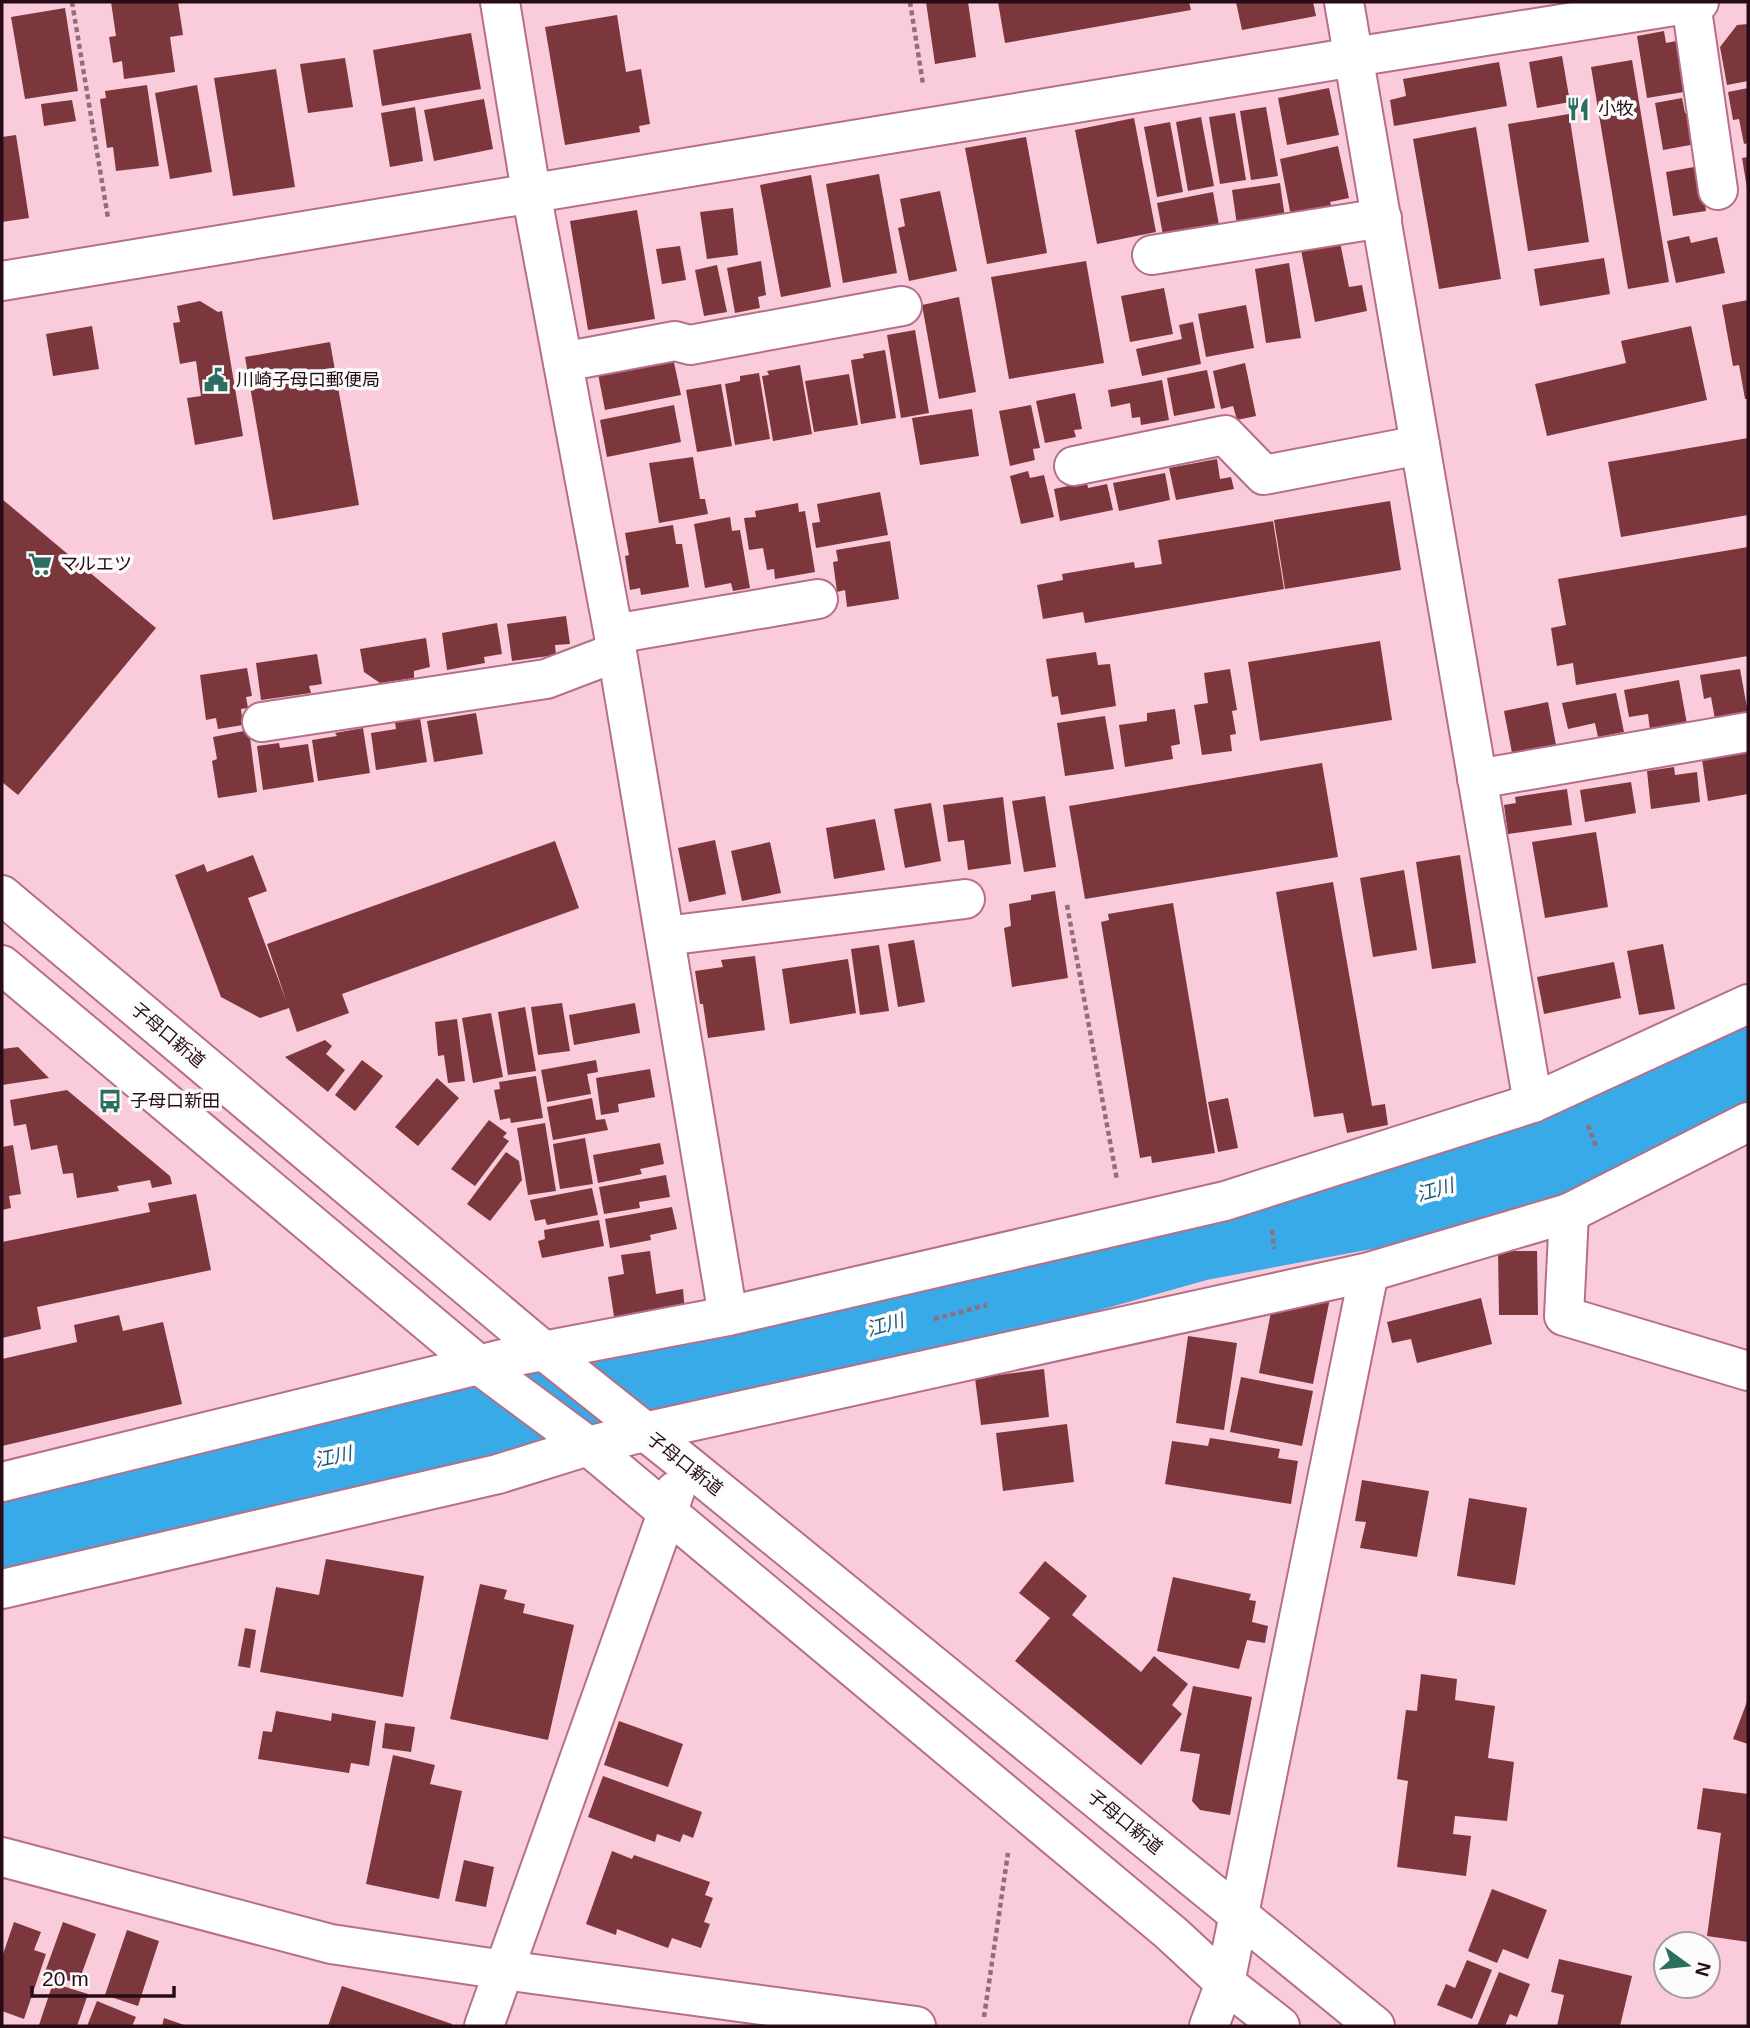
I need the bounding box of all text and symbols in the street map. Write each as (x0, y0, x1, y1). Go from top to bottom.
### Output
restaurant icon: 小牧 (1564, 95, 1592, 123)
place label: 小牧 (1598, 99, 1634, 119)
public building icon: 川崎子母口郵便局 (202, 366, 230, 394)
place label: 川崎子母口郵便局 (236, 370, 380, 390)
supermarket icon: マルエツ (26, 550, 54, 578)
place label: マルエツ (60, 554, 132, 574)
street label: 子母口新道 (127, 998, 209, 1072)
bus stop icon: 子母口新田 (96, 1087, 124, 1115)
place label: 子母口新田 (130, 1091, 220, 1111)
water label: 江川 (1414, 1174, 1458, 1205)
water label: 江川 (864, 1309, 908, 1340)
street label: 子母口新道 (643, 1428, 727, 1500)
water label: 江川 (312, 1442, 356, 1471)
street label: 子母口新道 (1084, 1786, 1166, 1858)
north arrow (1652, 1930, 1722, 2000)
scale bar (32, 1954, 173, 1998)
text: N (1691, 1960, 1715, 1979)
text: 20 m (42, 1967, 89, 1990)

